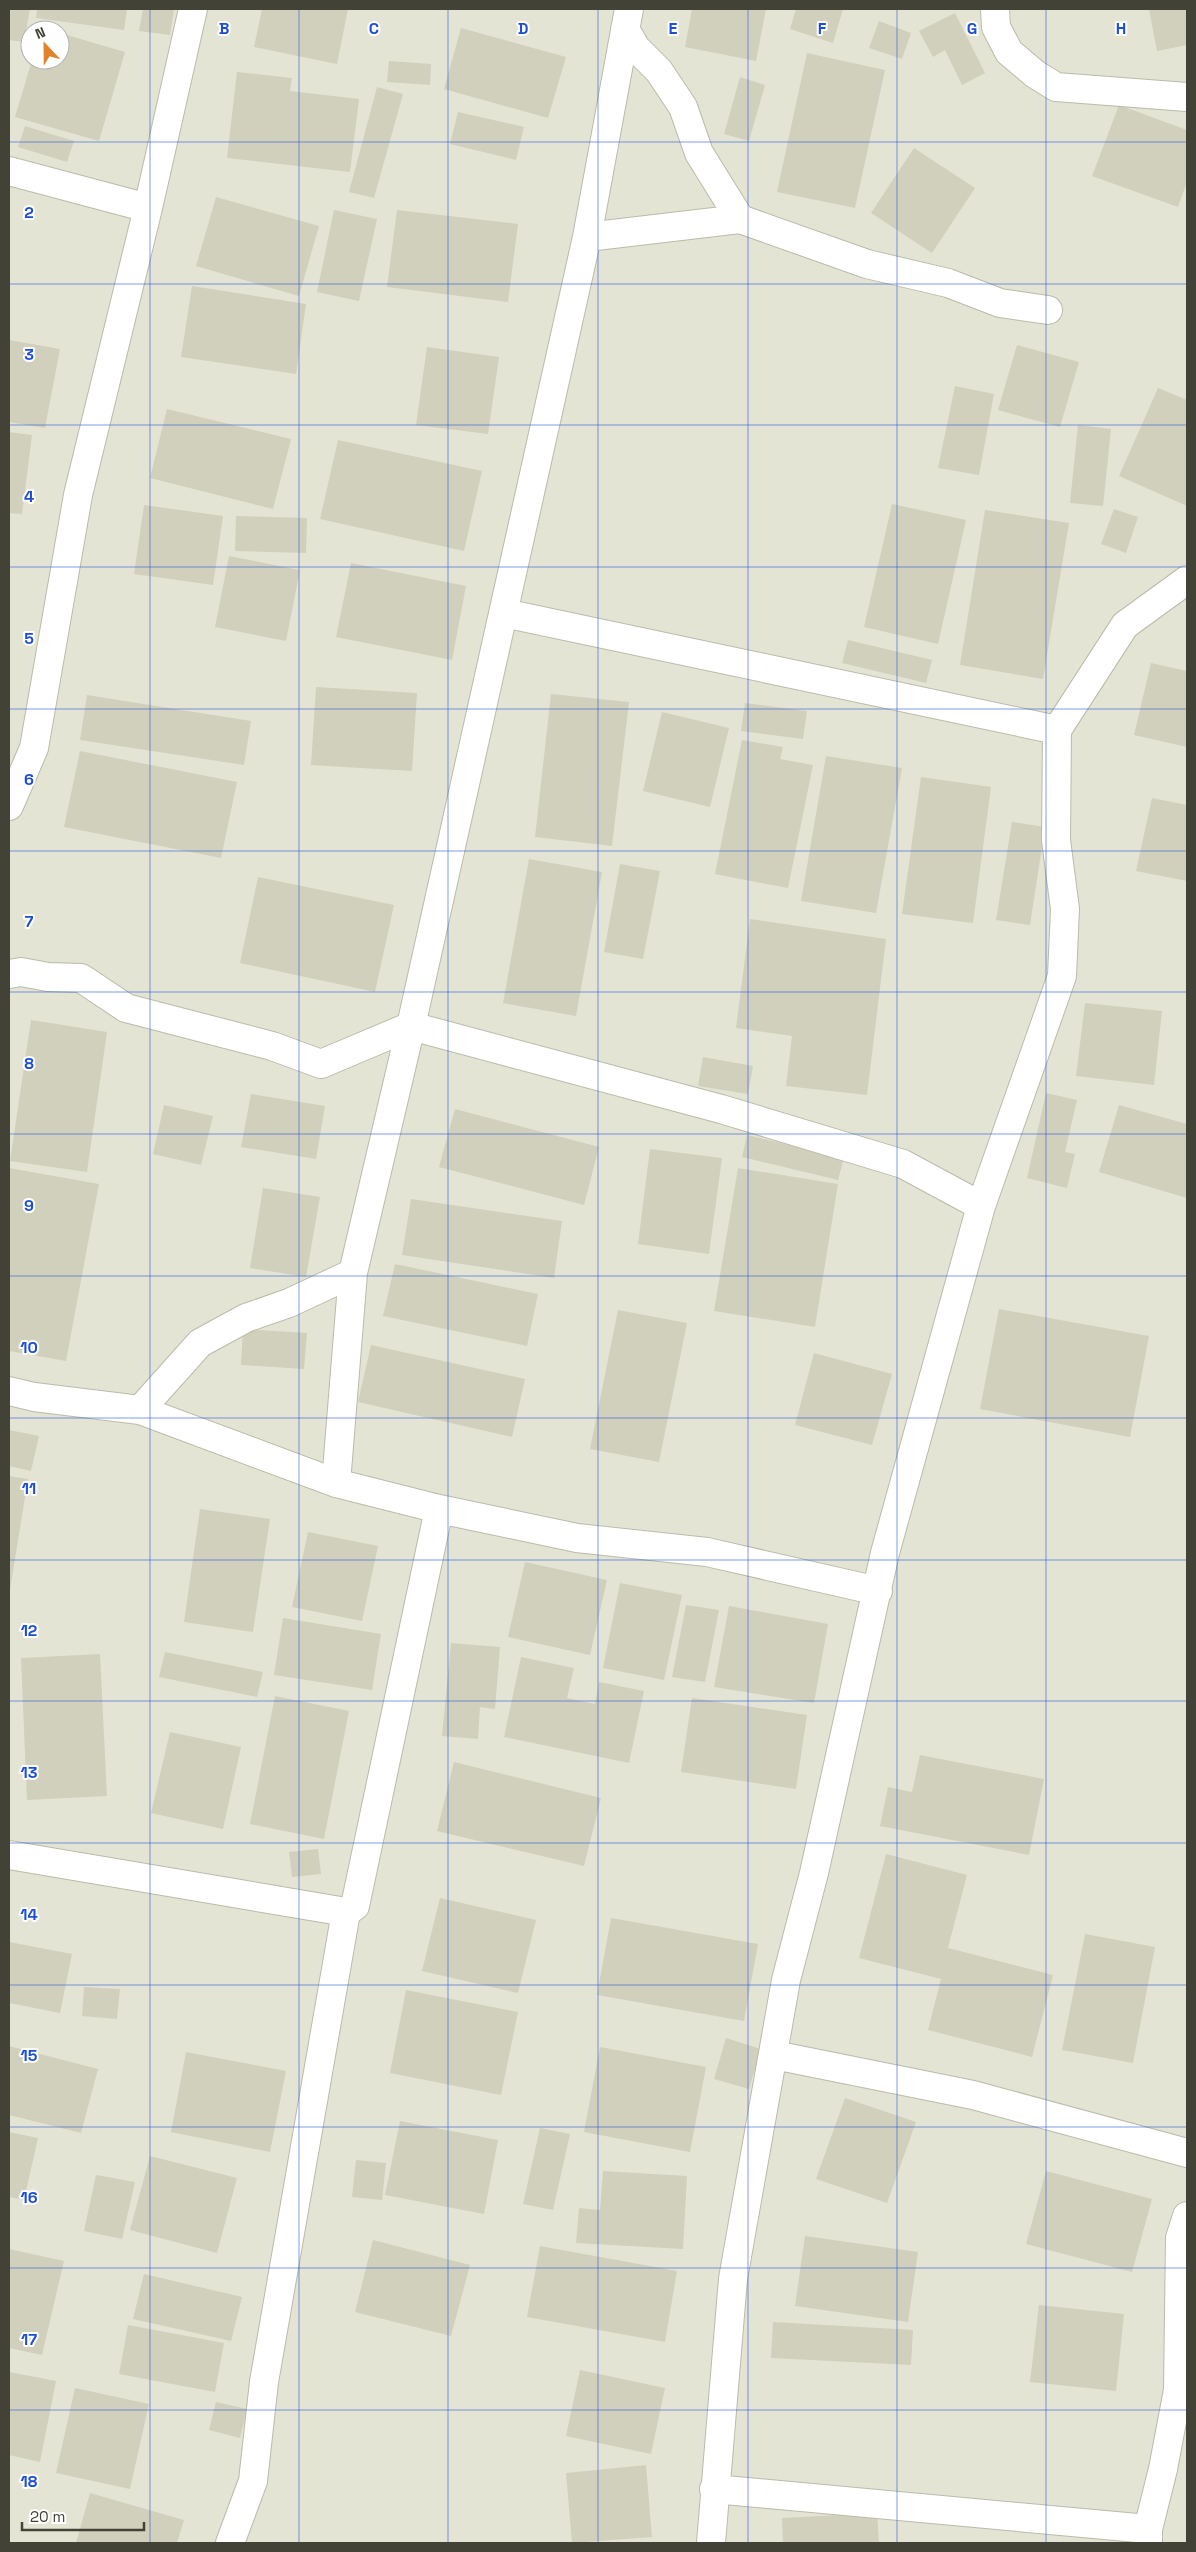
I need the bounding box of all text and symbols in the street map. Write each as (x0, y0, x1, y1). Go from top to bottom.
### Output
text: B (219, 18, 229, 39)
text: C (369, 18, 379, 39)
text: D (518, 18, 528, 39)
text: E (669, 18, 678, 39)
text: F (818, 18, 827, 39)
text: G (967, 18, 977, 39)
text: H (1116, 18, 1126, 39)
north arrow (20, 20, 70, 70)
text: N (32, 23, 48, 43)
text: 2 (24, 202, 34, 223)
text: 3 (24, 344, 34, 365)
text: 4 (24, 486, 34, 507)
text: 5 (24, 628, 34, 649)
text: 6 (24, 769, 34, 790)
text: 7 (25, 911, 34, 932)
text: 8 (24, 1053, 34, 1074)
text: 9 (24, 1195, 34, 1216)
text: 10 (20, 1337, 38, 1358)
text: 11 (22, 1478, 36, 1499)
text: 12 (21, 1620, 37, 1641)
text: 13 (21, 1762, 38, 1783)
text: 14 (20, 1904, 38, 1925)
text: 15 (21, 2045, 38, 2066)
text: 16 (20, 2187, 38, 2208)
text: 17 (21, 2329, 37, 2350)
text: 18 (21, 2471, 38, 2492)
scale bar (22, 2500, 145, 2532)
text: 20 m (30, 2507, 65, 2526)

